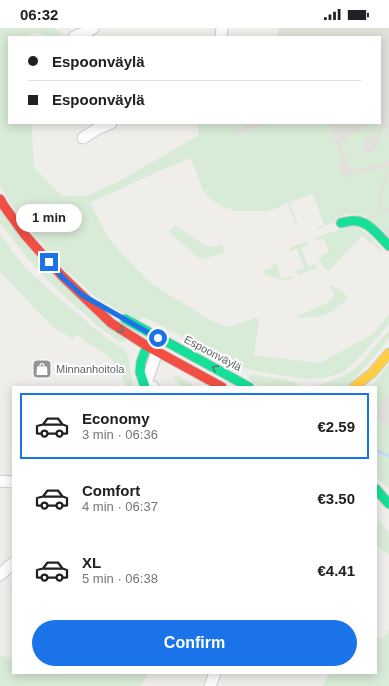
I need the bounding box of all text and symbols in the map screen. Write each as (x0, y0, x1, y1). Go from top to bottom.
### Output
text: 06:32 (20, 6, 58, 23)
text: Espoonväylä (52, 53, 145, 70)
text: Espoonväylä (52, 91, 145, 108)
callout: 1 min (16, 204, 82, 232)
text: 1 min (32, 210, 66, 225)
route end (40, 253, 58, 271)
one-way arrow (117, 325, 124, 332)
route start (149, 329, 167, 347)
street label: Espoonväylä (182, 333, 244, 373)
shop icon: Minnanhoitola (31, 358, 53, 380)
place label: Minnanhoitola (56, 363, 125, 375)
one-way arrow (212, 365, 219, 373)
icon: car (34, 408, 70, 444)
text: Economy (82, 410, 150, 427)
text: €2.59 (317, 418, 355, 435)
text: 3 min · 06:36 (82, 427, 158, 442)
icon: car (34, 480, 70, 516)
text: Comfort (82, 482, 140, 499)
text: €3.50 (317, 490, 355, 507)
text: 4 min · 06:37 (82, 499, 158, 514)
icon: car (34, 552, 70, 588)
text: XL (82, 554, 101, 571)
text: €4.41 (317, 562, 355, 579)
text: 5 min · 06:38 (82, 571, 158, 586)
button: Confirm (32, 620, 357, 666)

